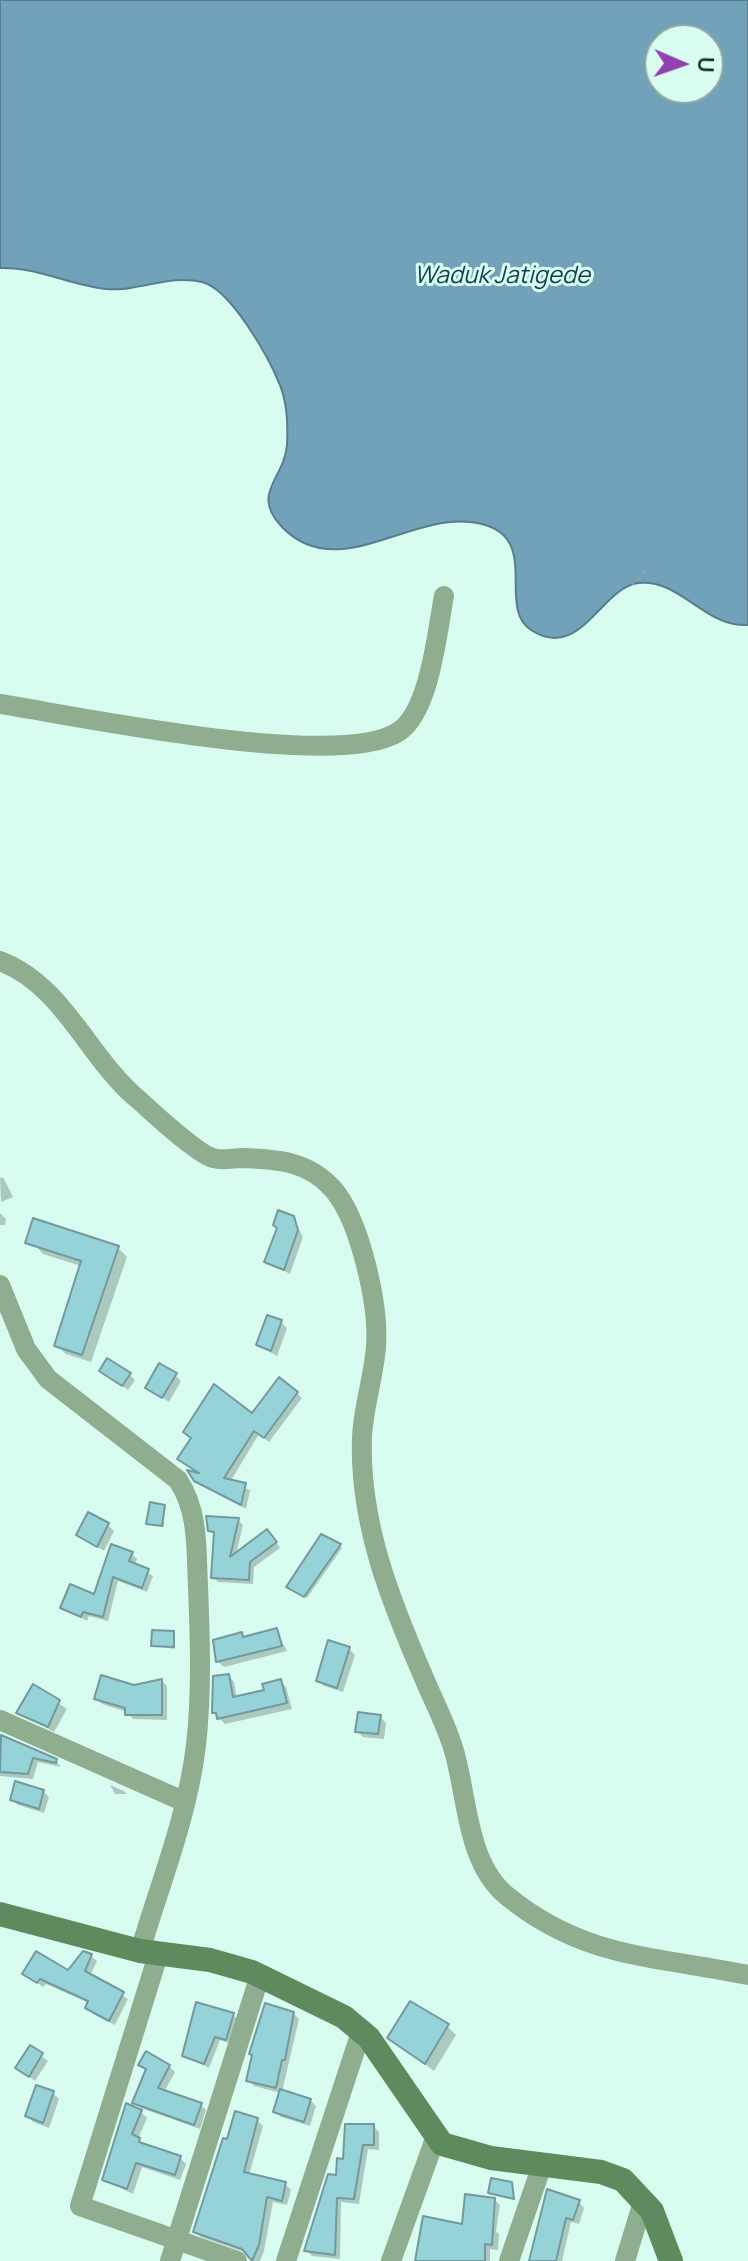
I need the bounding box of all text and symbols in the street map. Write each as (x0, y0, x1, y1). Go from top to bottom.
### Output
north arrow (644, 24, 724, 104)
text: U (691, 56, 721, 73)
water label: Waduk Jatigede (414, 262, 590, 290)

